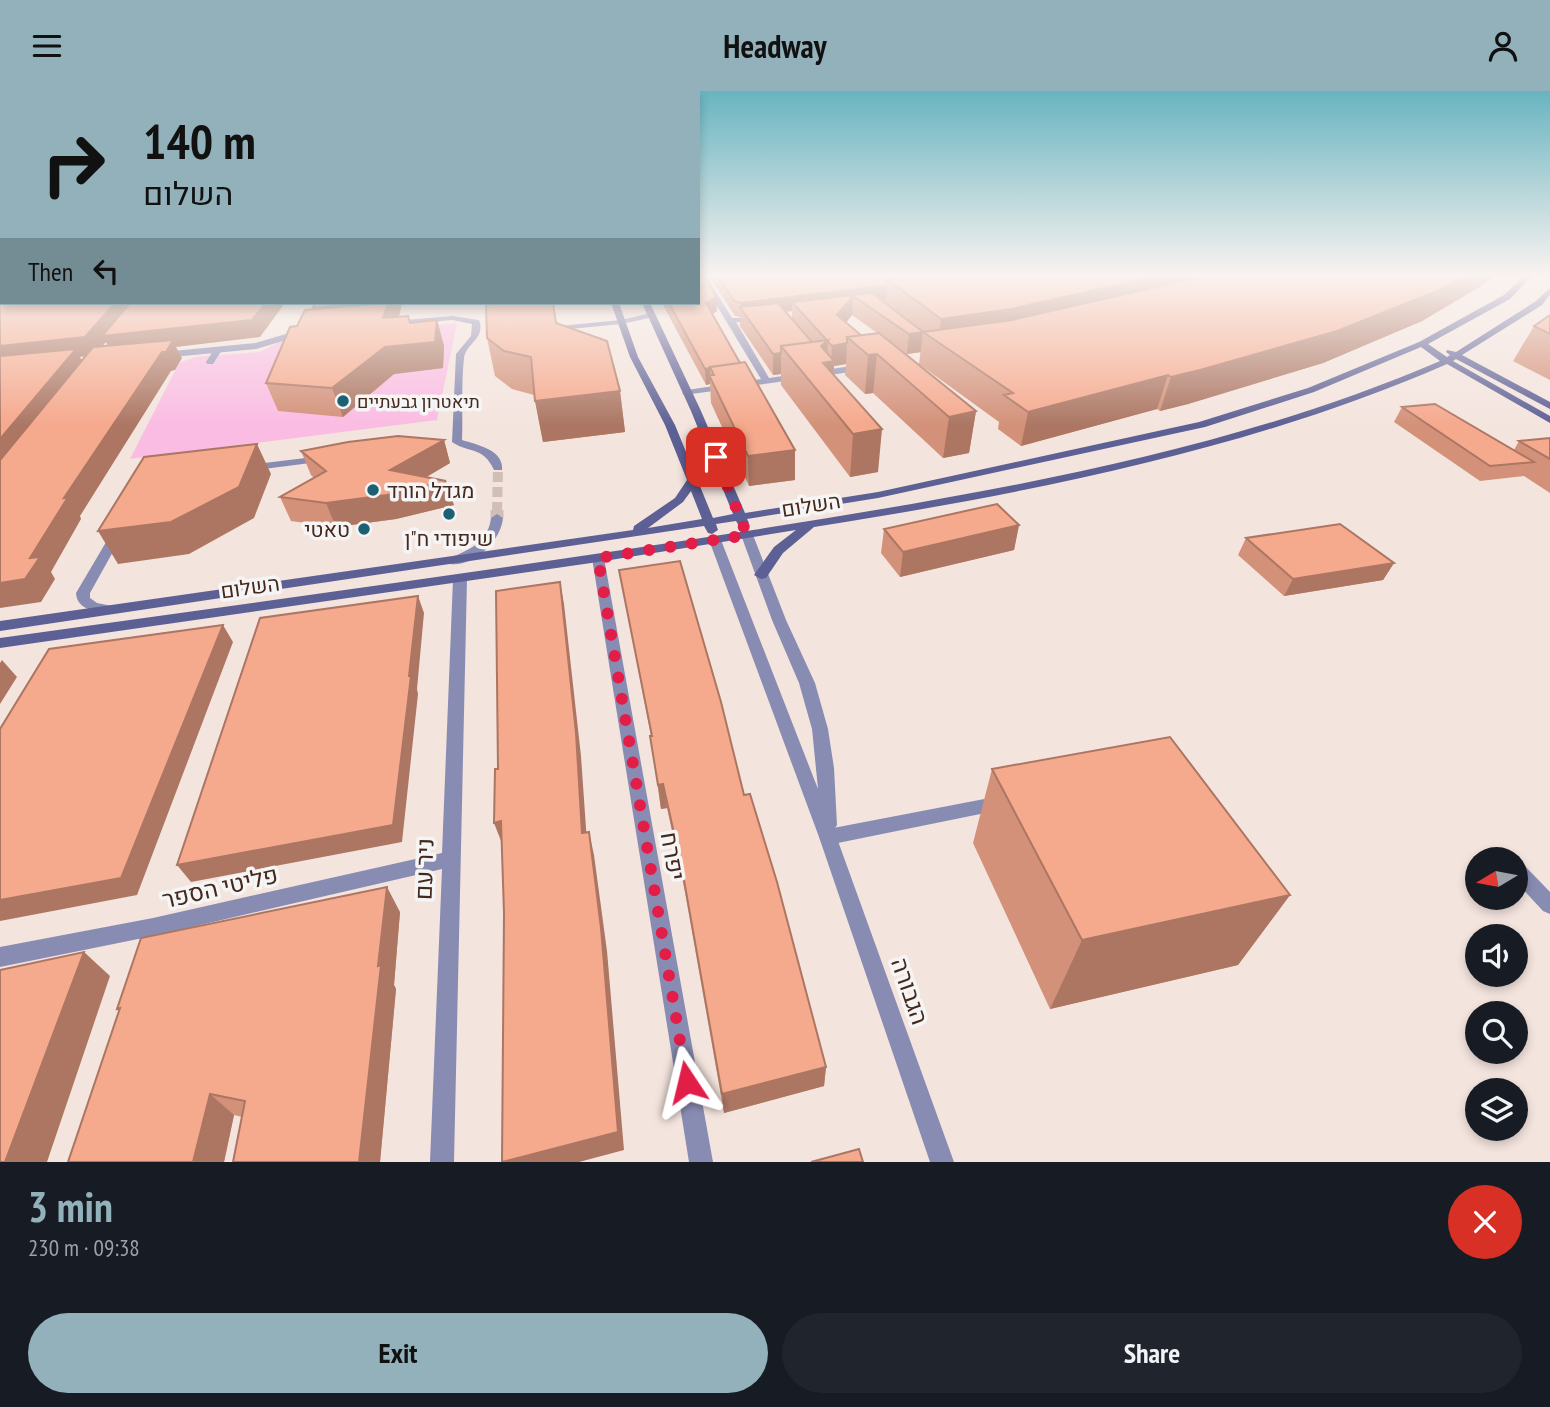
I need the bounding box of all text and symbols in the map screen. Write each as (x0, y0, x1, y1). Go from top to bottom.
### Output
text: Headway (723, 25, 827, 67)
icon: menu (28, 27, 66, 65)
icon: person (1484, 27, 1522, 65)
text: 140 m (143, 109, 256, 173)
icon: right (28, 119, 119, 210)
text: השלום (143, 172, 233, 214)
icon: left (87, 252, 125, 290)
text: Then (28, 255, 73, 288)
place label: תיאטרון גבעתיים (357, 390, 480, 413)
marker: תיאטרון גבעתיים (335, 393, 351, 409)
pin (686, 427, 746, 487)
icon: arrive (697, 438, 735, 476)
place label: מגדל הורד (387, 477, 474, 504)
marker: מגדל הורד (365, 482, 381, 498)
street label: השלום (780, 487, 842, 523)
marker: שיפודי ח"ן (441, 506, 457, 522)
place label: טאטי (304, 516, 350, 543)
marker: טאטי (356, 521, 372, 537)
place label: שיפודי ח"ן (405, 525, 493, 552)
street label: השלום (219, 570, 281, 604)
street label: יפרח (654, 829, 692, 883)
street label: ניר עם (407, 838, 441, 900)
north arrow (1465, 847, 1528, 910)
map controls (1465, 847, 1528, 1141)
street label: פליטי הספר (159, 859, 281, 915)
button: sound (1465, 924, 1528, 987)
street label: הגבורה (884, 953, 936, 1029)
button: search (1465, 1001, 1528, 1064)
position arrow (650, 1045, 724, 1119)
button: layers (1465, 1078, 1528, 1141)
text: 3 min (28, 1179, 113, 1234)
button: close (1448, 1185, 1522, 1259)
text: 230 m · 09:38 (28, 1233, 140, 1262)
button: Exit (28, 1313, 768, 1393)
button: Share (782, 1313, 1522, 1393)

